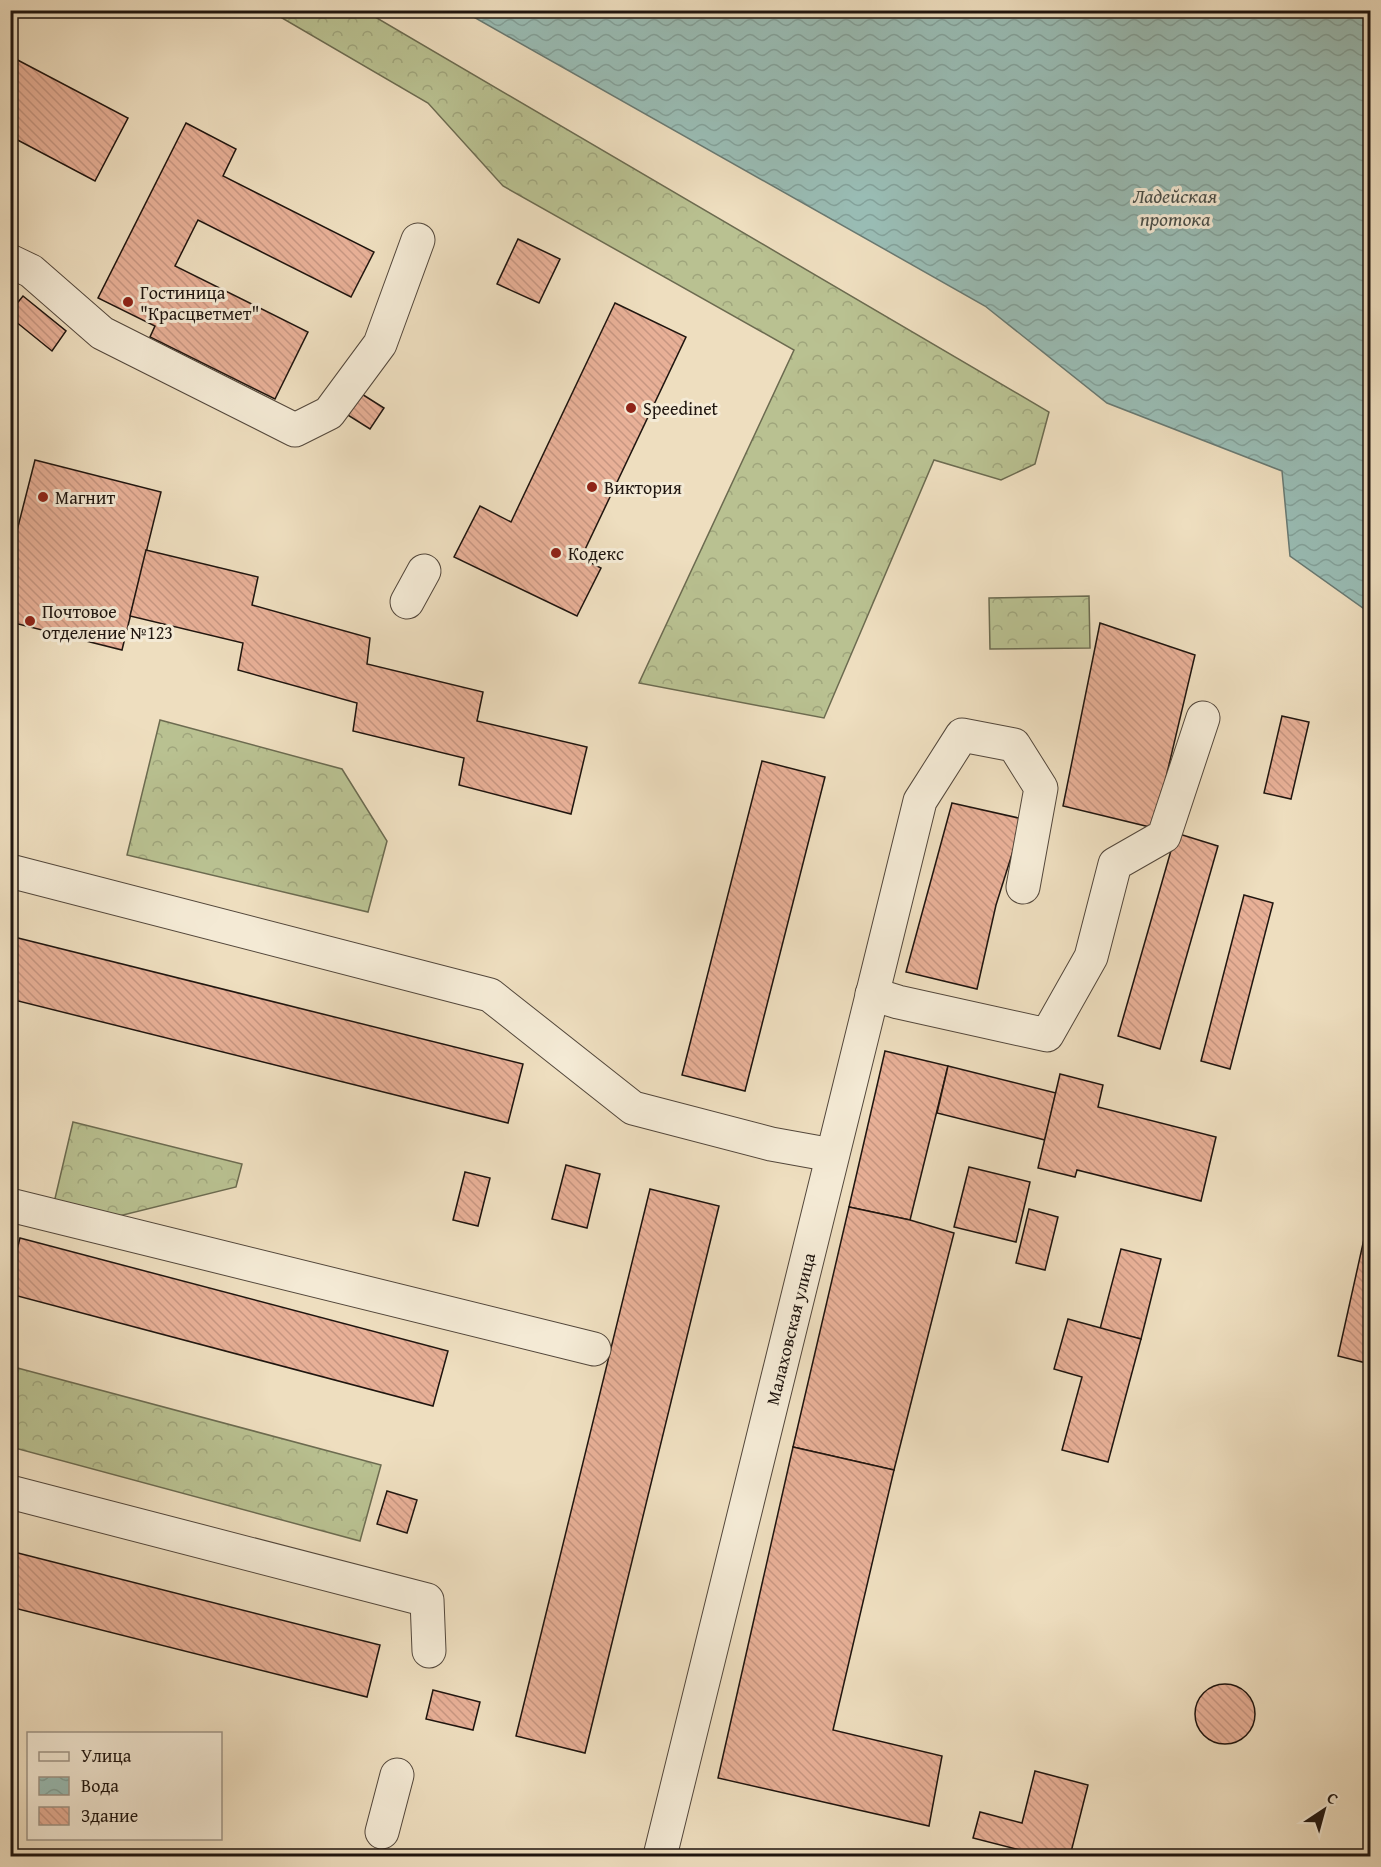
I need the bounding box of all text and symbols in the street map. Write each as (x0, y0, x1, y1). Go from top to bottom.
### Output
water label: Ладейская протока (1133, 181, 1217, 233)
place label: Гостиница "Красцветмет" (140, 279, 259, 327)
marker: Гостиница "Красцветмет" (121, 295, 135, 309)
place label: Speedinet (643, 395, 719, 422)
marker: Speedinet (624, 401, 638, 415)
place label: Виктория (604, 474, 682, 501)
marker: Виктория (585, 480, 599, 494)
place label: Магнит (55, 484, 115, 511)
marker: Магнит (36, 490, 50, 504)
place label: Кодекс (568, 540, 624, 567)
marker: Кодекс (549, 546, 563, 560)
place label: Почтовое отделение №123 (42, 598, 173, 646)
marker: Почтовое отделение №123 (23, 614, 37, 628)
street label: Малаховская улица (758, 1249, 822, 1408)
legend (27, 1732, 222, 1840)
text: Улица (81, 1742, 132, 1769)
text: Вода (81, 1772, 119, 1799)
north arrow (1294, 1780, 1354, 1840)
text: С (1322, 1785, 1344, 1810)
text: Здание (81, 1802, 138, 1829)

